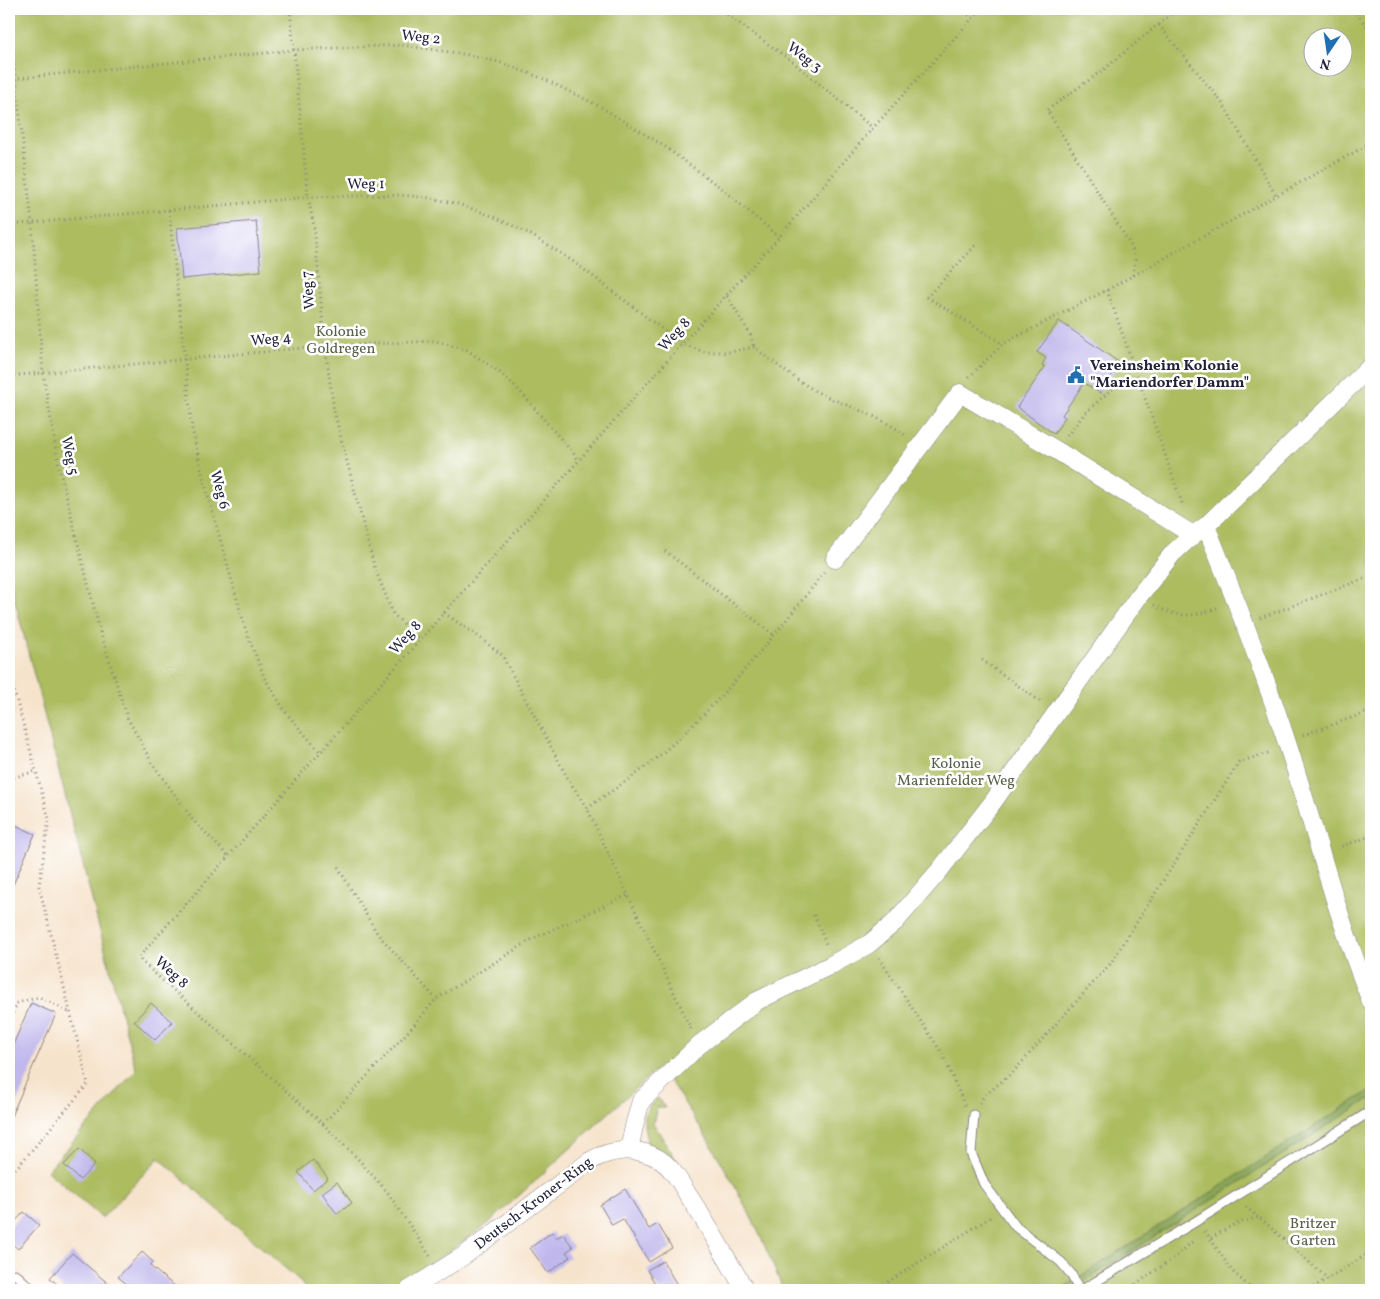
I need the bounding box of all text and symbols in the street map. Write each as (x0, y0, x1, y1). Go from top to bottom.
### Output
street label: Weg 2 (400, 25, 442, 51)
north arrow (1302, 28, 1352, 78)
street label: Weg 3 (782, 38, 826, 78)
text: N (1318, 53, 1333, 74)
street label: Weg 1 (347, 174, 385, 196)
street label: Weg 7 (297, 270, 321, 310)
street label: Weg 8 (654, 313, 696, 357)
park label: Kolonie Goldregen (307, 322, 375, 360)
street label: Weg 4 (250, 327, 292, 353)
place label: Vereinsheim Kolonie "Mariendorfer Damm" (1090, 356, 1249, 394)
public building icon: Vereinsheim Kolonie "Mariendorfer Damm" (1066, 365, 1086, 385)
street label: Weg 5 (55, 435, 83, 477)
street label: Weg 6 (204, 468, 234, 512)
street label: Weg 8 (385, 616, 427, 660)
park label: Kolonie Marienfelder Weg (897, 754, 1015, 792)
street label: Weg 8 (149, 952, 193, 994)
street label: Deutsch-Kroner-Ring (470, 1152, 598, 1256)
park label: Britzer Garten (1290, 1214, 1336, 1252)

